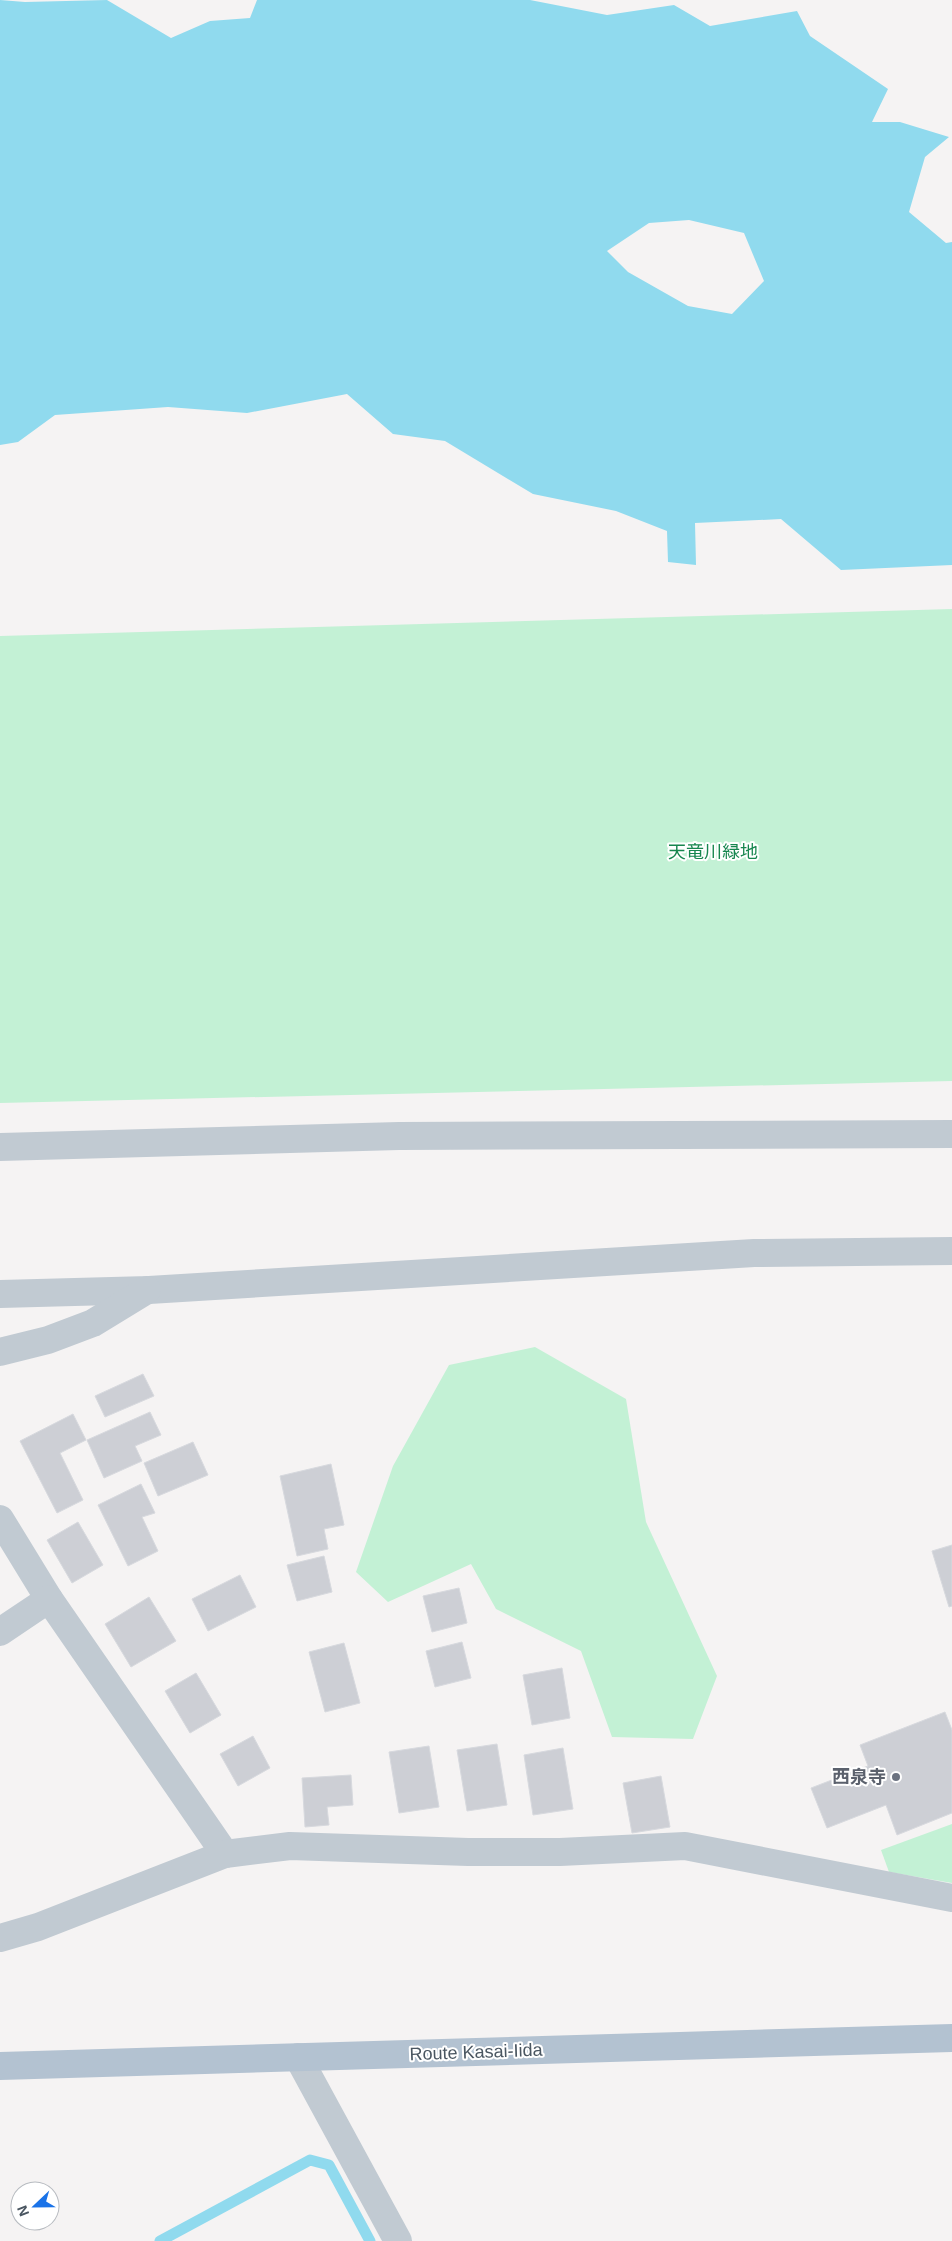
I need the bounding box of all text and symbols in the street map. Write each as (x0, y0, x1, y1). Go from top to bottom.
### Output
park label: 天竜川緑地 (668, 842, 758, 862)
place label: 西泉寺 (832, 1767, 886, 1787)
marker: 西泉寺 (890, 1771, 902, 1783)
street label: Route Kasai-Iida (409, 2040, 544, 2064)
north arrow (10, 2181, 60, 2231)
text: N (14, 2203, 32, 2219)

